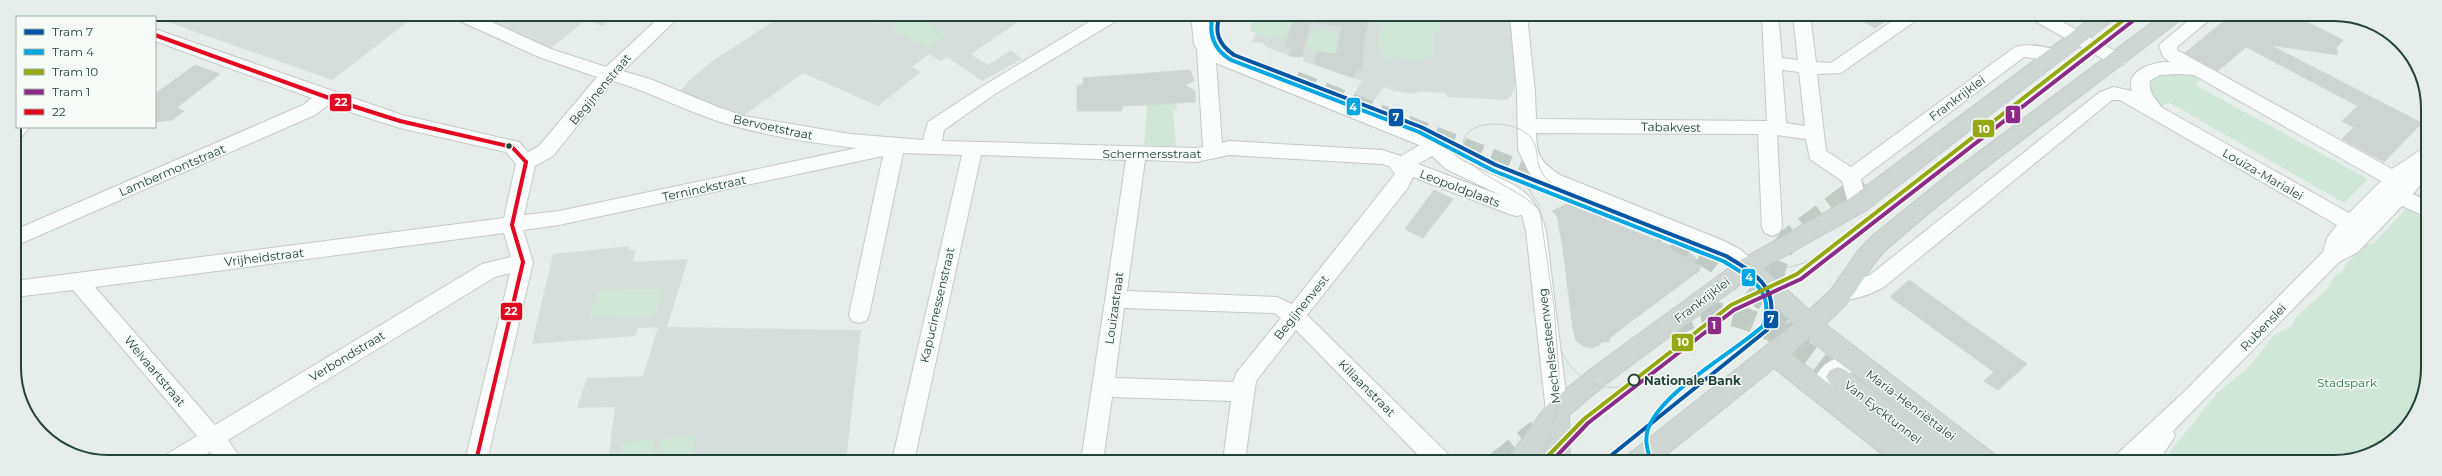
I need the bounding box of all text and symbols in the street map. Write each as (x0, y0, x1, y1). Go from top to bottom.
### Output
legend (16, 16, 156, 128)
text: Tram 7 (52, 24, 93, 39)
text: Tram 4 (52, 44, 94, 59)
street label: Begijnenstraat (566, 50, 634, 128)
text: Tram 10 (52, 64, 98, 79)
street label: Frankrijklei (1926, 72, 1988, 124)
text: Tram 1 (52, 84, 90, 99)
line badge: 22 (329, 93, 352, 112)
text: 22 (335, 95, 348, 109)
line badge: 4 (1346, 97, 1361, 116)
text: 4 (1349, 100, 1357, 114)
text: 22 (52, 104, 66, 119)
line badge: 1 (2005, 105, 2021, 124)
text: 1 (2011, 107, 2015, 121)
line badge: 7 (1388, 108, 1404, 127)
text: 7 (1393, 110, 1400, 124)
street label: Bervoetstraat (732, 111, 814, 143)
street label: Tabakvest (1641, 119, 1701, 135)
line badge: 10 (1972, 119, 1995, 138)
text: 10 (1978, 122, 1990, 136)
street label: Lambermontstraat (116, 141, 228, 199)
unlabelled marker (504, 141, 514, 151)
street label: Louiza-Marialei (2220, 145, 2306, 203)
street label: Schermersstraat (1103, 146, 1202, 161)
street label: Leopoldplaats (1418, 166, 1503, 210)
street label: Terninckstraat (661, 172, 747, 204)
street label: Vrijheidstraat (223, 245, 305, 269)
street label: Kapucinessenstraat (916, 246, 958, 364)
line badge: 4 (1741, 268, 1756, 287)
text: 4 (1745, 270, 1753, 284)
street label: Louizastraat (1101, 271, 1127, 345)
street label: Begijnenvest (1270, 272, 1332, 342)
street label: Frankrijklei (1671, 274, 1733, 326)
street label: Mechelsesteenweg (1534, 288, 1564, 404)
street label: Rubenslei (2237, 300, 2289, 354)
line badge: 22 (500, 302, 523, 321)
text: 22 (505, 304, 518, 318)
line badge: 7 (1763, 310, 1779, 329)
text: 7 (1768, 312, 1775, 326)
line badge: 1 (1707, 316, 1722, 335)
text: 1 (1712, 318, 1716, 332)
street label: Verbondstraat (306, 327, 388, 384)
street label: Welvaartstraat (121, 333, 189, 409)
line badge: 10 (1671, 333, 1694, 352)
text: 10 (1677, 335, 1689, 349)
street label: Kiliaanstraat (1335, 356, 1399, 420)
street label: Maria-Henriëttalei (1863, 366, 1959, 444)
marker: Nationale Bank (1627, 373, 1641, 387)
place label: Nationale Bank (1644, 373, 1741, 388)
park label: Stadspark (2317, 375, 2378, 390)
street label: Van Eycktunnel (1841, 377, 1925, 447)

